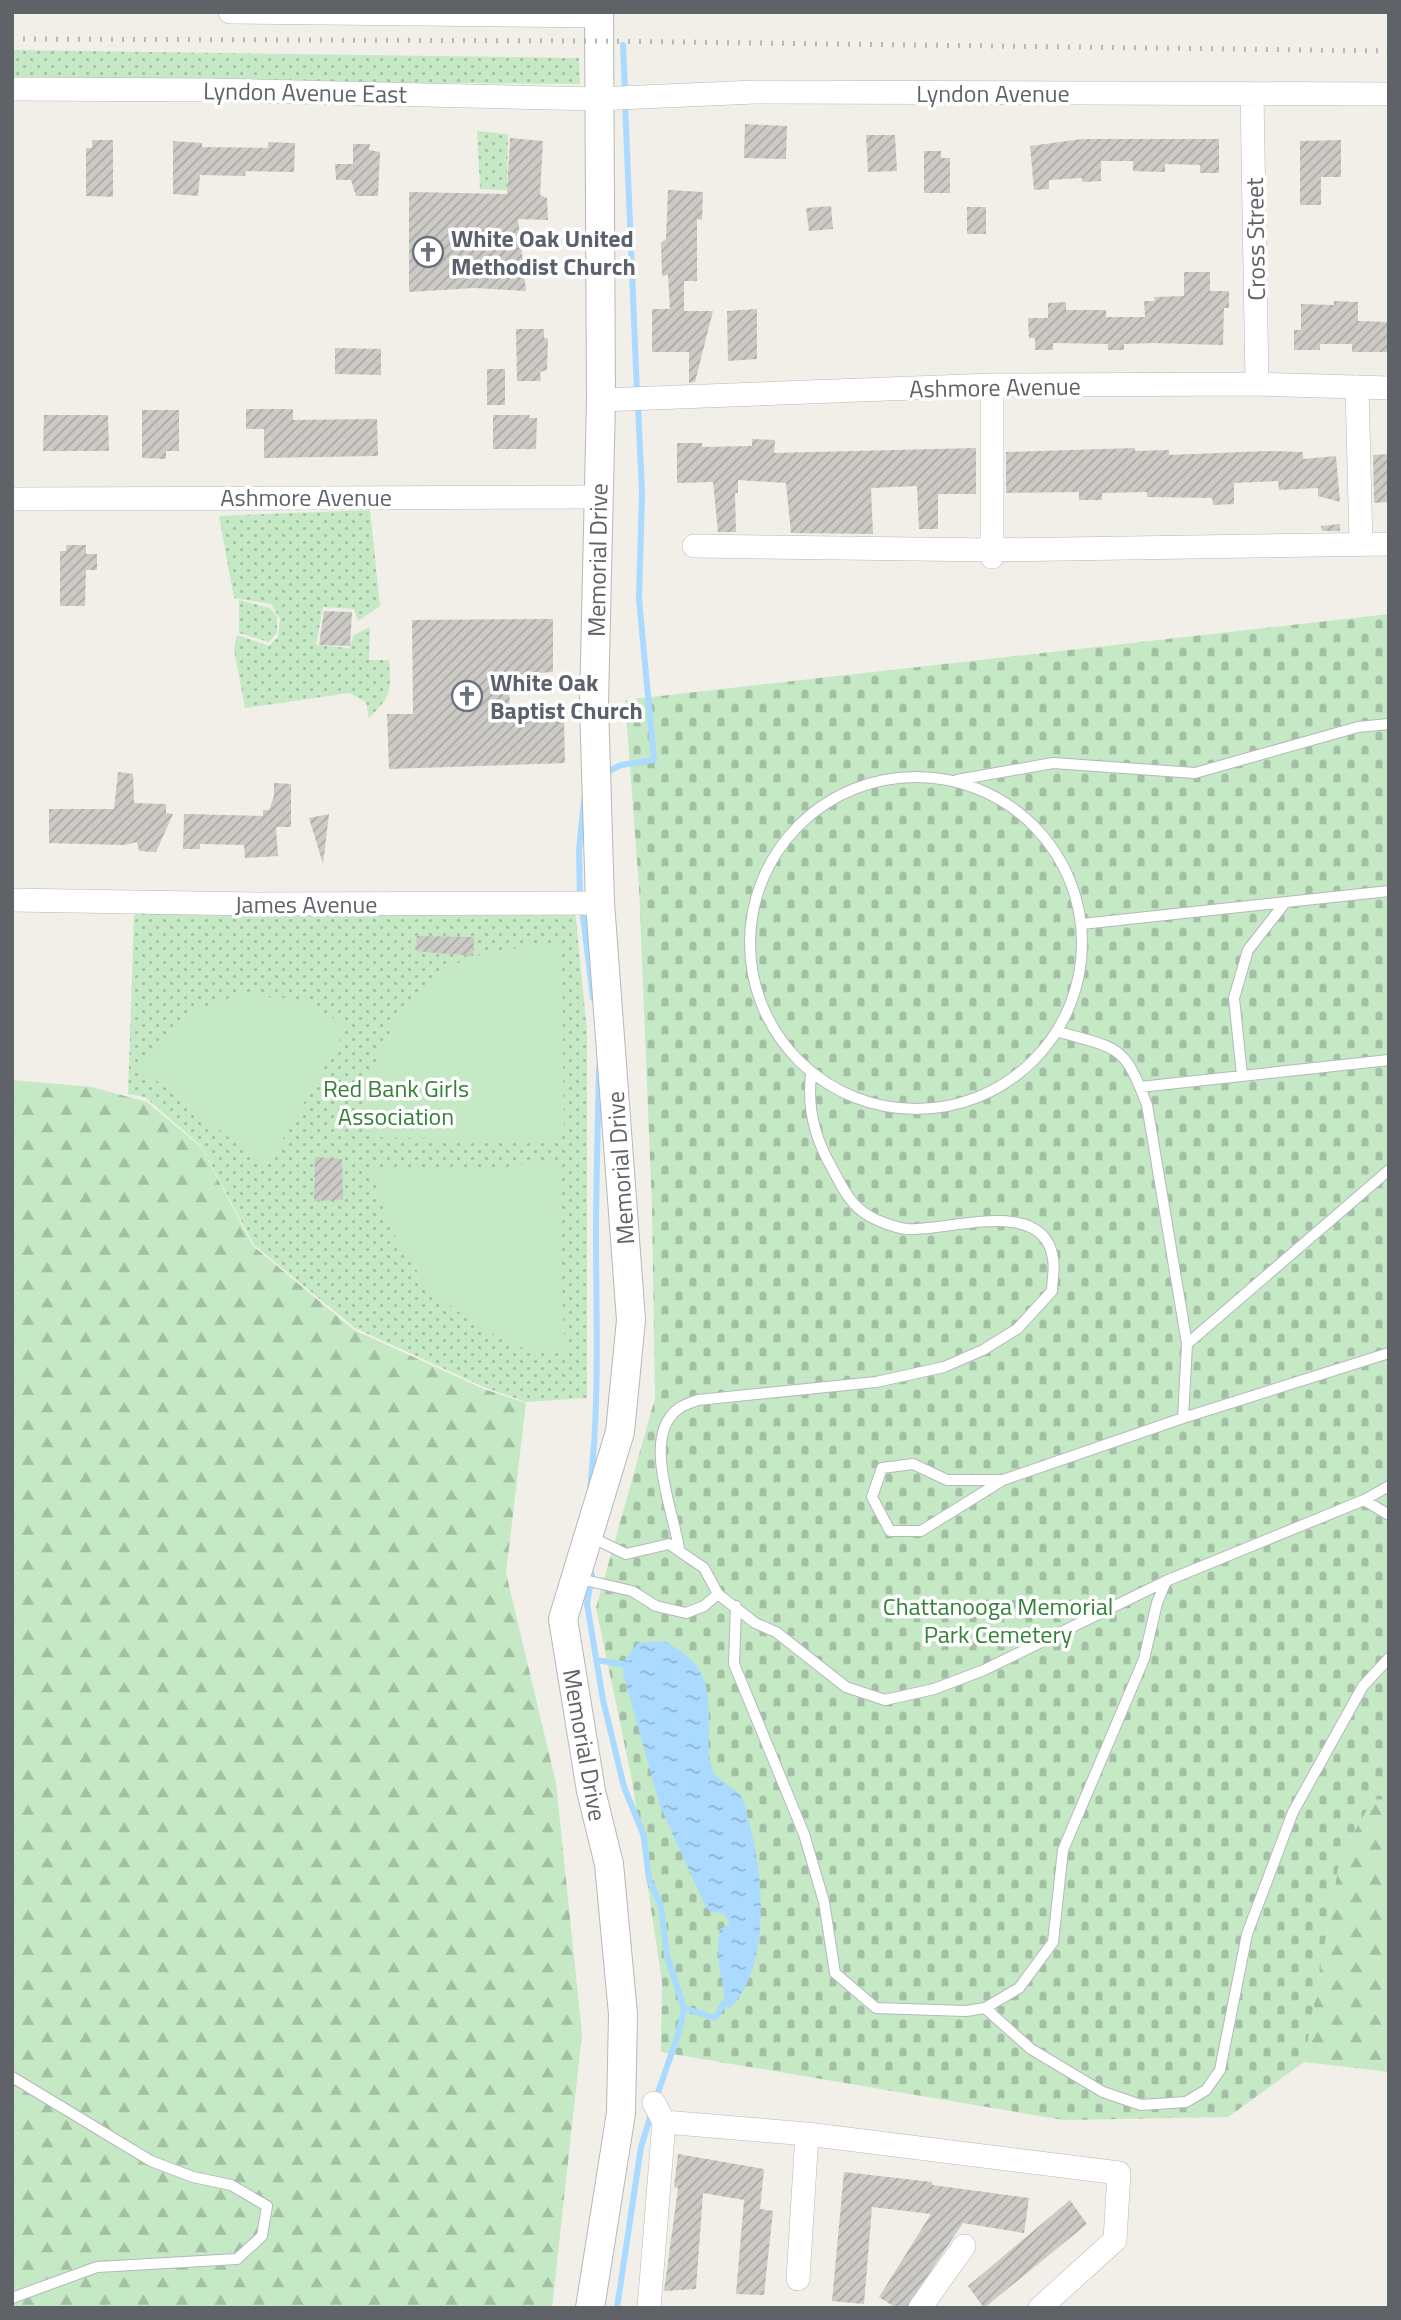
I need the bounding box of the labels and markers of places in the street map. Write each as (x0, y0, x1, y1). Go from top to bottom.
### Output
place label: White Oak United Methodist Church (451, 220, 636, 284)
church icon: White Oak United Methodist Church (411, 235, 445, 269)
place label: White Oak Baptist Church (490, 664, 643, 728)
church icon: White Oak Baptist Church (450, 679, 484, 713)

